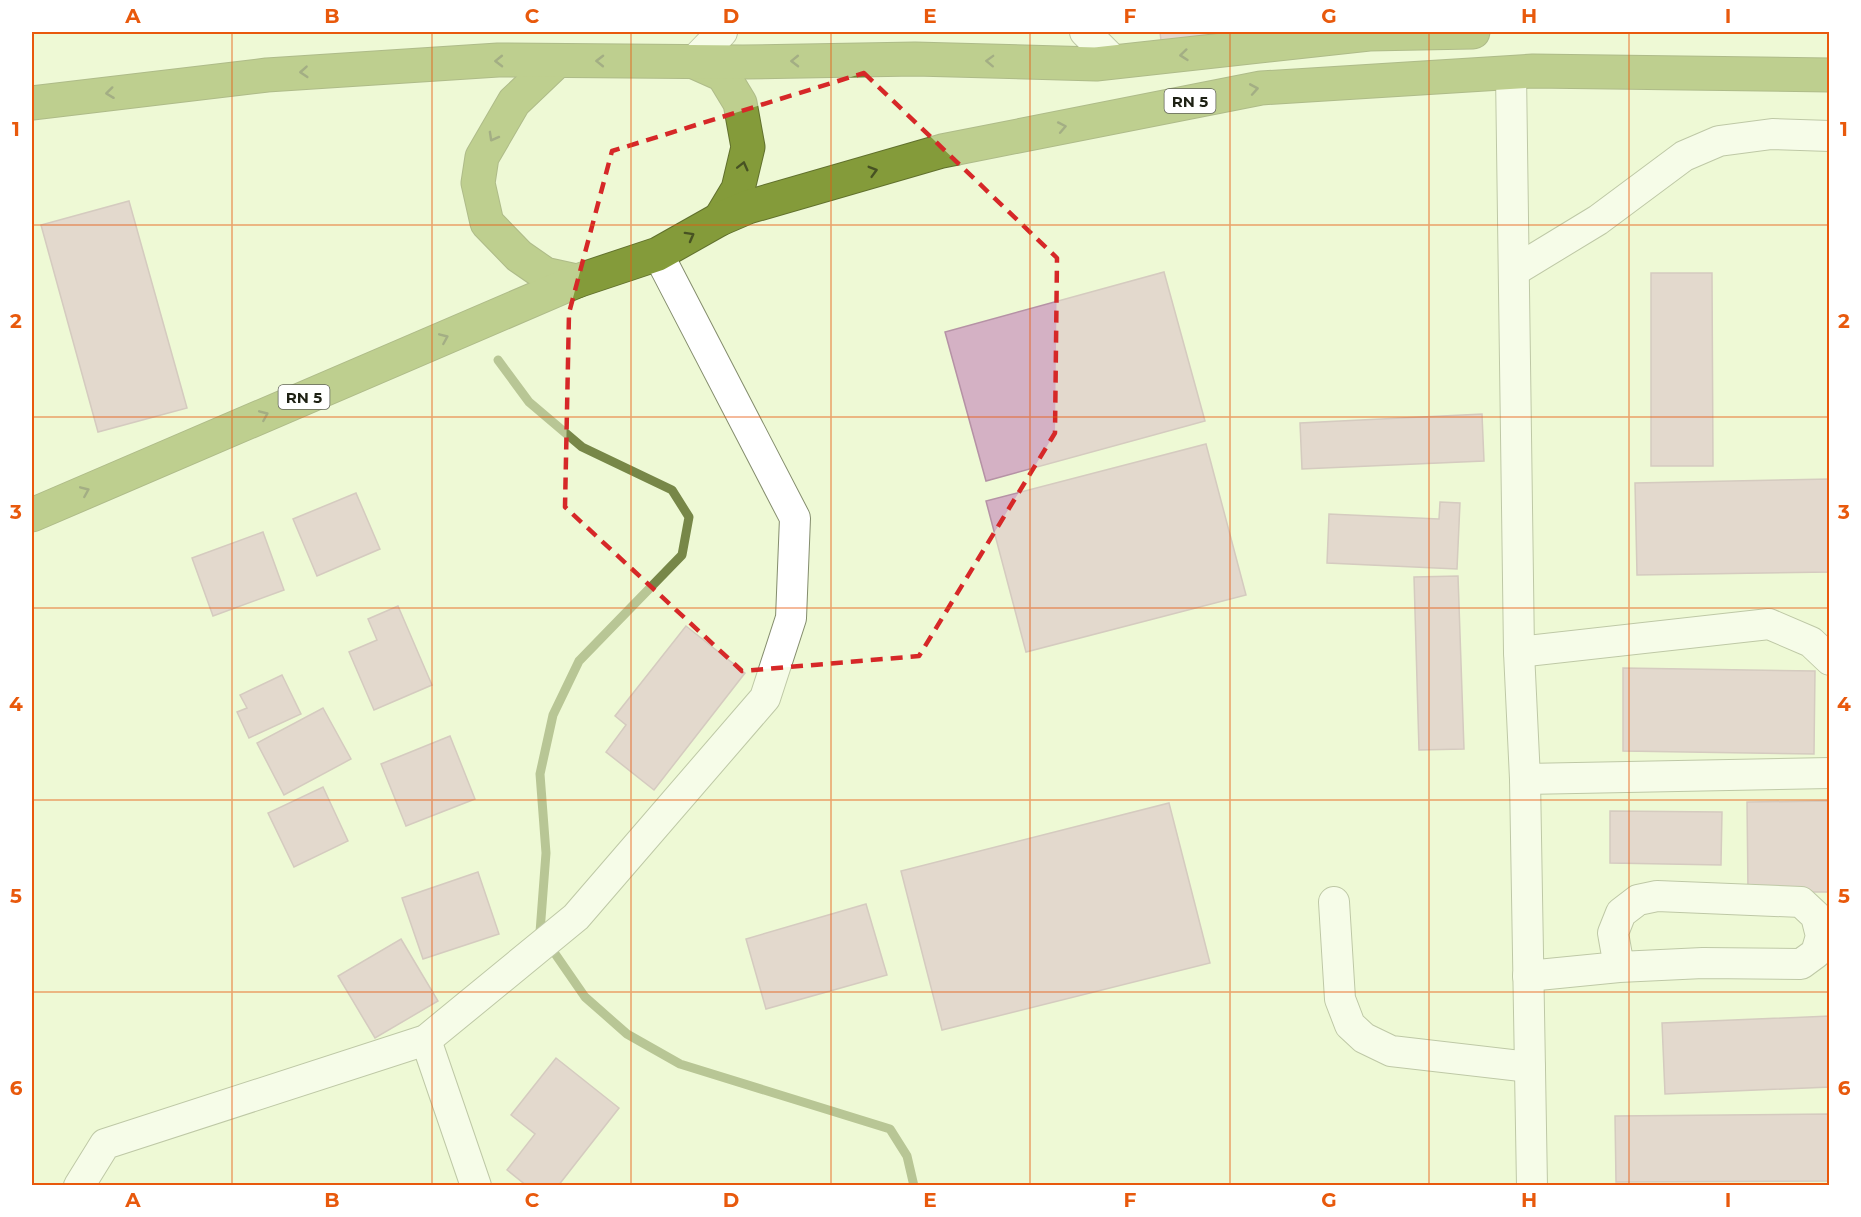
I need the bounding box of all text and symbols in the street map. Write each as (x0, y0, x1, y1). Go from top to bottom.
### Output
text: A (124, 4, 141, 28)
text: B (324, 4, 340, 28)
text: C (525, 4, 540, 28)
text: D (723, 4, 739, 28)
text: E (923, 4, 937, 28)
text: F (1124, 4, 1137, 28)
text: G (1321, 4, 1337, 28)
text: H (1521, 4, 1537, 28)
text: I (1725, 4, 1731, 28)
one-way arrow (1180, 48, 1189, 60)
one-way arrow (494, 54, 503, 67)
one-way arrow (595, 55, 604, 67)
one-way arrow (790, 55, 799, 67)
one-way arrow (985, 55, 994, 67)
one-way arrow (300, 66, 309, 79)
one-way arrow (1248, 83, 1258, 96)
one-way arrow (106, 86, 115, 98)
road number: RN 5 (1164, 89, 1216, 113)
text: 1 (12, 117, 20, 141)
text: 1 (1840, 117, 1848, 141)
one-way arrow (1057, 121, 1067, 134)
one-way arrow (489, 131, 500, 141)
one-way arrow (736, 161, 749, 171)
one-way arrow (867, 166, 878, 178)
one-way arrow (683, 232, 694, 243)
text: 2 (10, 309, 22, 333)
text: 2 (1838, 309, 1850, 333)
one-way arrow (437, 333, 448, 345)
road number: RN 5 (278, 385, 330, 409)
one-way arrow (258, 410, 269, 422)
one-way arrow (79, 486, 90, 498)
text: 3 (9, 500, 22, 524)
text: 3 (1837, 500, 1850, 524)
text: 4 (9, 692, 23, 716)
text: 4 (1837, 692, 1851, 716)
text: 5 (10, 884, 22, 908)
text: 5 (1838, 884, 1850, 908)
text: 6 (10, 1076, 23, 1100)
text: 6 (1838, 1076, 1851, 1100)
text: A (124, 1188, 141, 1212)
text: B (324, 1188, 340, 1212)
text: C (525, 1188, 540, 1212)
text: D (723, 1188, 739, 1212)
text: E (923, 1188, 937, 1212)
text: F (1124, 1188, 1137, 1212)
text: G (1321, 1188, 1337, 1212)
text: H (1521, 1188, 1537, 1212)
text: I (1725, 1188, 1731, 1212)

